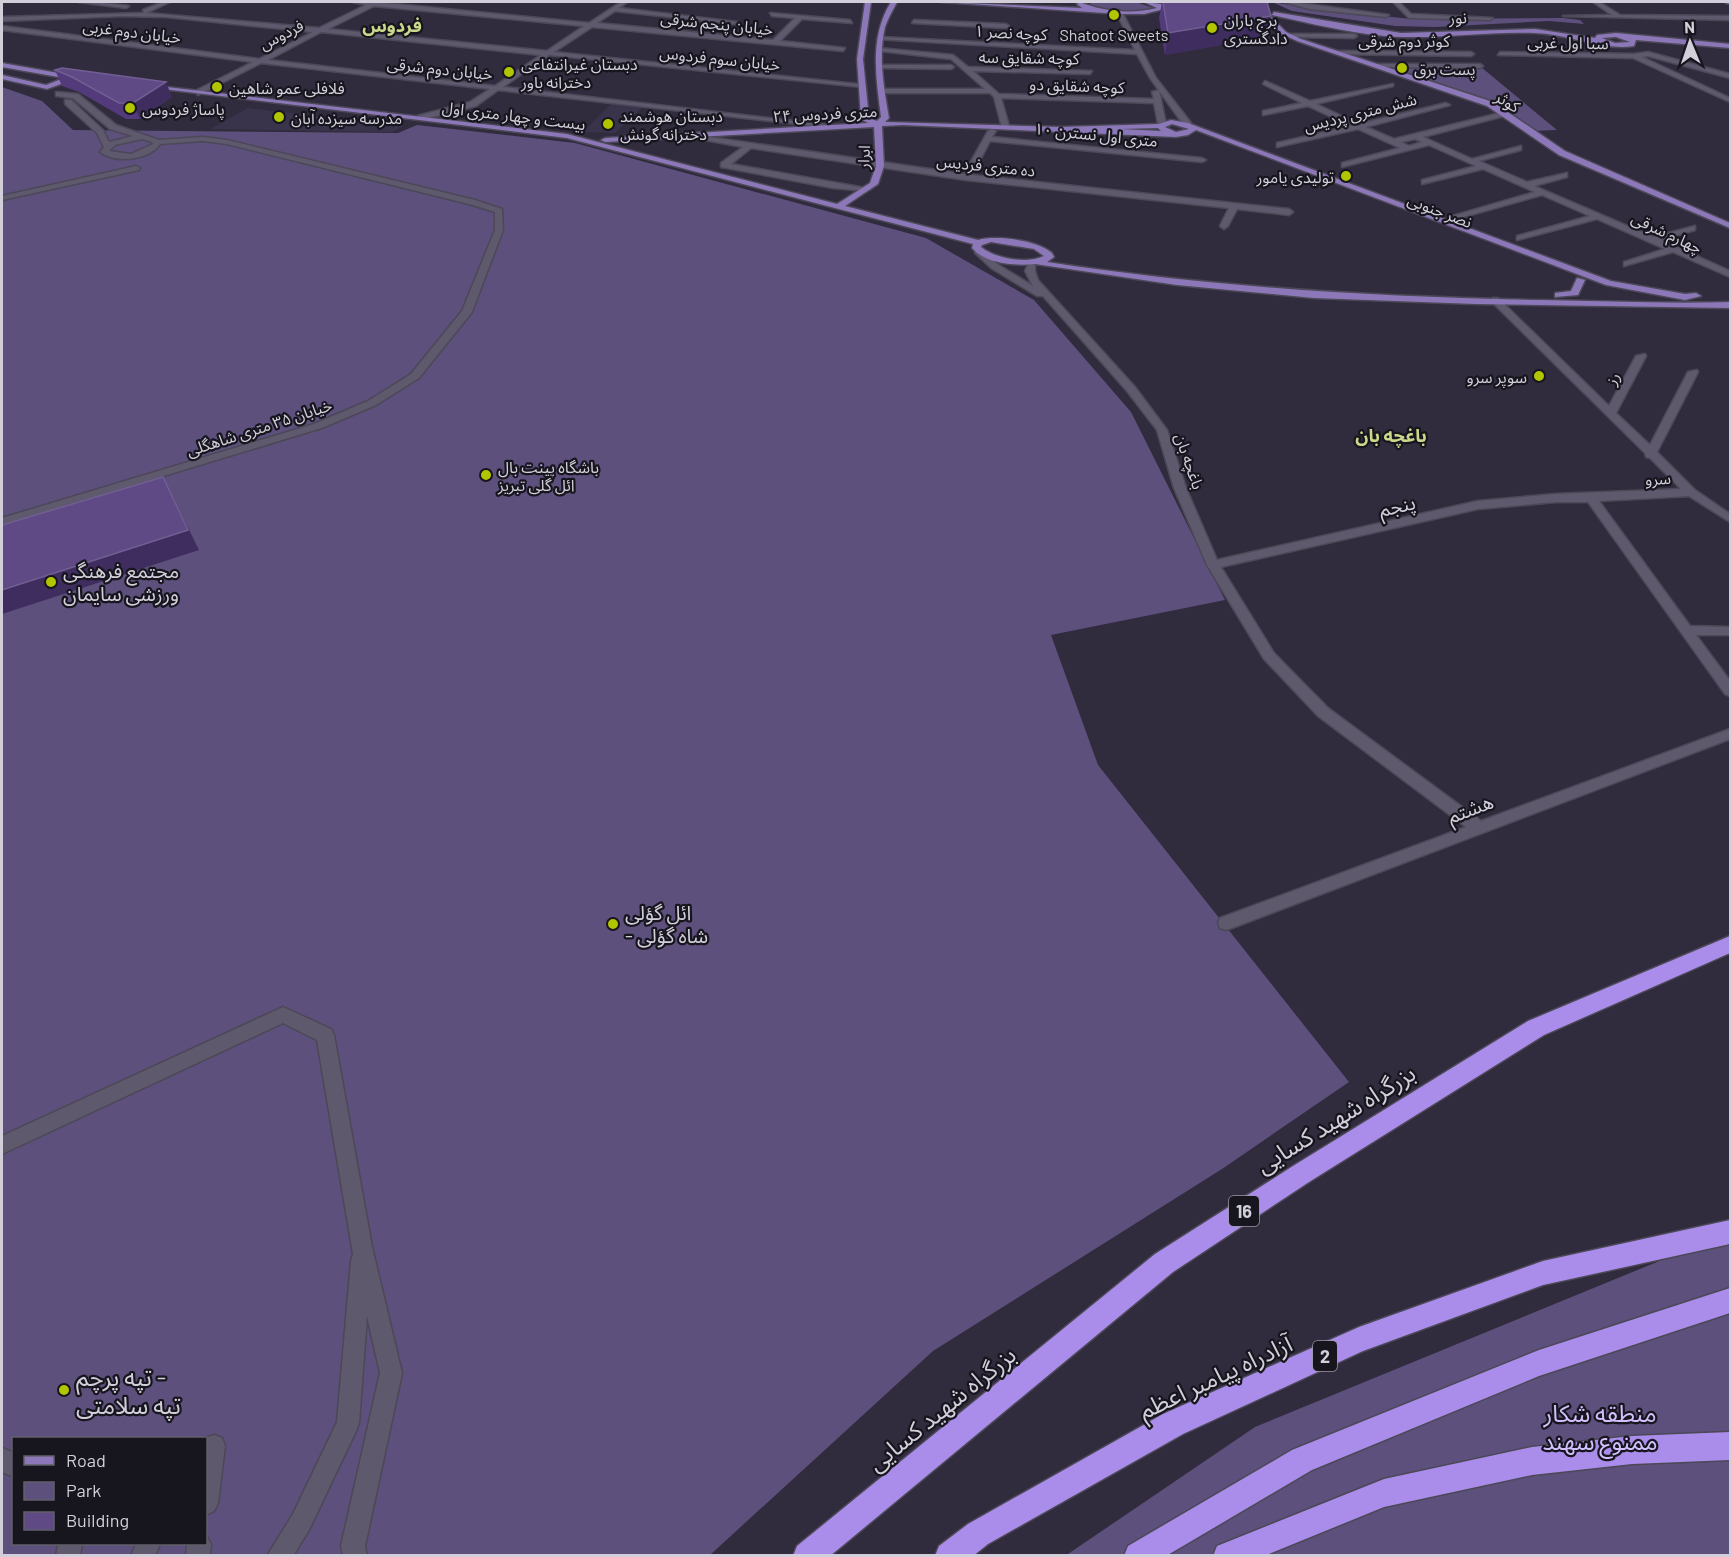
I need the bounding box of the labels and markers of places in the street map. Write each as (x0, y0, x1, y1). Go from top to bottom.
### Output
marker: Shatoot Sweets (1107, 8, 1121, 22)
place label: برج باران دادگستری (1224, 10, 1288, 48)
marker: برج باران دادگستری (1205, 21, 1219, 35)
place label: Shatoot Sweets (1059, 25, 1169, 44)
place label: دبستان غیرانتفاعی دخترانه باور (520, 54, 638, 92)
place label: پست برق (1414, 59, 1476, 80)
marker: پست برق (1395, 61, 1409, 75)
marker: دبستان غیرانتفاعی دخترانه باور (502, 65, 516, 79)
place label: فلافلی عمو شاهین (229, 78, 345, 98)
marker: فلافلی عمو شاهین (210, 80, 224, 94)
place label: پاساژ فردوس (142, 99, 225, 120)
marker: پاساژ فردوس (123, 101, 137, 115)
place label: دبستان هوشمند دخترانه گونش (620, 106, 723, 144)
place label: مدرسه سیزده آبان (291, 108, 402, 128)
marker: مدرسه سیزده آبان (272, 110, 286, 124)
marker: دبستان هوشمند دخترانه گونش (601, 117, 615, 131)
place label: تولیدی یامور (1255, 167, 1334, 187)
marker: تولیدی یامور (1339, 169, 1353, 183)
place label: سوپر سرو (1467, 367, 1527, 388)
marker: سوپر سرو (1532, 369, 1546, 383)
place label: باشگاه پینت بال ائل گلی تبریز (497, 457, 599, 495)
marker: باشگاه پینت بال ائل گلی تبریز (479, 468, 493, 482)
place label: مجتمع فرهنگی ورزشی سایمان (63, 558, 179, 606)
marker: مجتمع فرهنگی ورزشی سایمان (44, 575, 58, 589)
place label: ائل گؤلی - شاه گؤلی (625, 900, 708, 948)
marker: ائل گؤلی - شاه گؤلی (606, 917, 620, 931)
place label: تپه پرچم - تپه سلامتی (76, 1362, 181, 1421)
marker: تپه پرچم - تپه سلامتی (57, 1383, 71, 1397)

